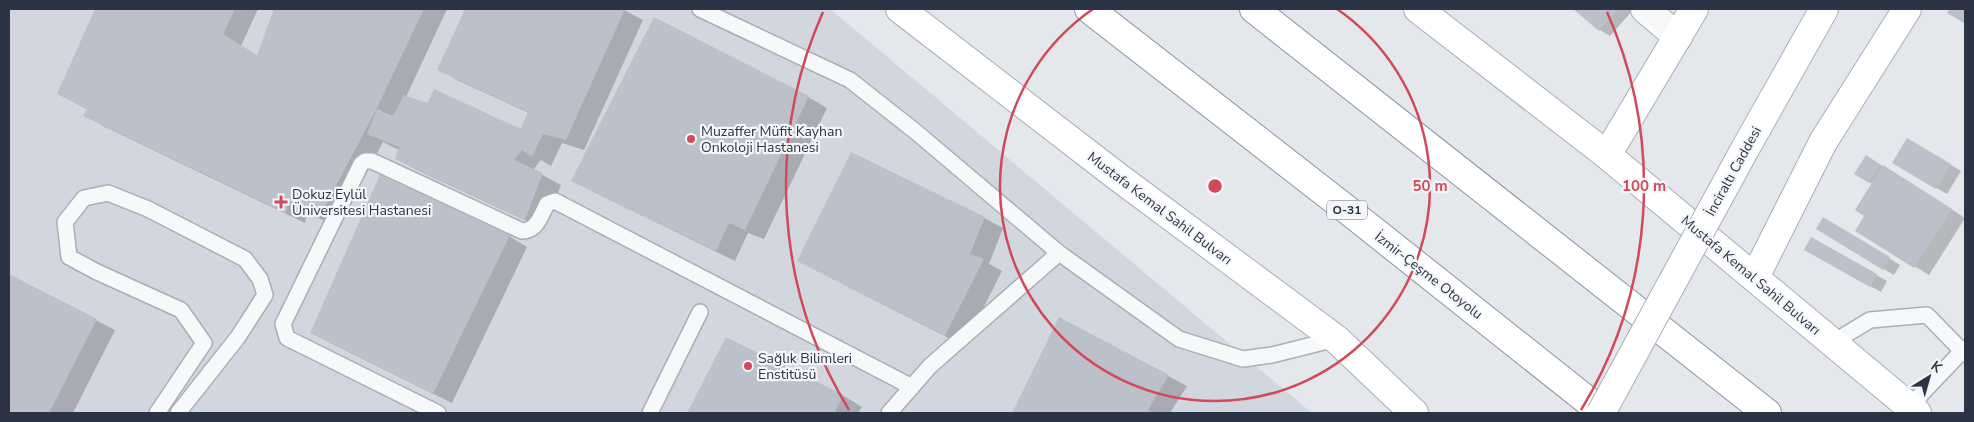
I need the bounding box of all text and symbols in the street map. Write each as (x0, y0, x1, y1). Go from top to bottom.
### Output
place label: Muzaffer Müfit Kayhan Onkoloji Hastanesi (701, 122, 842, 157)
street label: İnciraltı Caddesi (1701, 123, 1766, 219)
marker: Muzaffer Müfit Kayhan Onkoloji Hastanesi (685, 133, 697, 145)
street label: Mustafa Kemal Sahil Bulvarı (1083, 148, 1236, 269)
text: 50 m (1412, 176, 1448, 196)
text: 100 m (1622, 176, 1666, 196)
centre of rings (1206, 177, 1224, 195)
place label: Dokuz Eylül Üniversitesi Hastanesi (292, 185, 431, 220)
marker: Dokuz Eylül Üniversitesi Hastanesi (274, 195, 288, 209)
road number: O-31 (1327, 200, 1367, 220)
street label: Mustafa Kemal Sahil Bulvarı (1677, 211, 1824, 339)
street label: İzmir-Çeşme Otoyolu (1371, 227, 1487, 324)
place label: Sağlık Bilimleri Enstitüsü (758, 349, 852, 384)
north arrow (1904, 352, 1954, 402)
text: K (1927, 357, 1947, 378)
marker: Sağlık Bilimleri Enstitüsü (742, 360, 754, 372)

